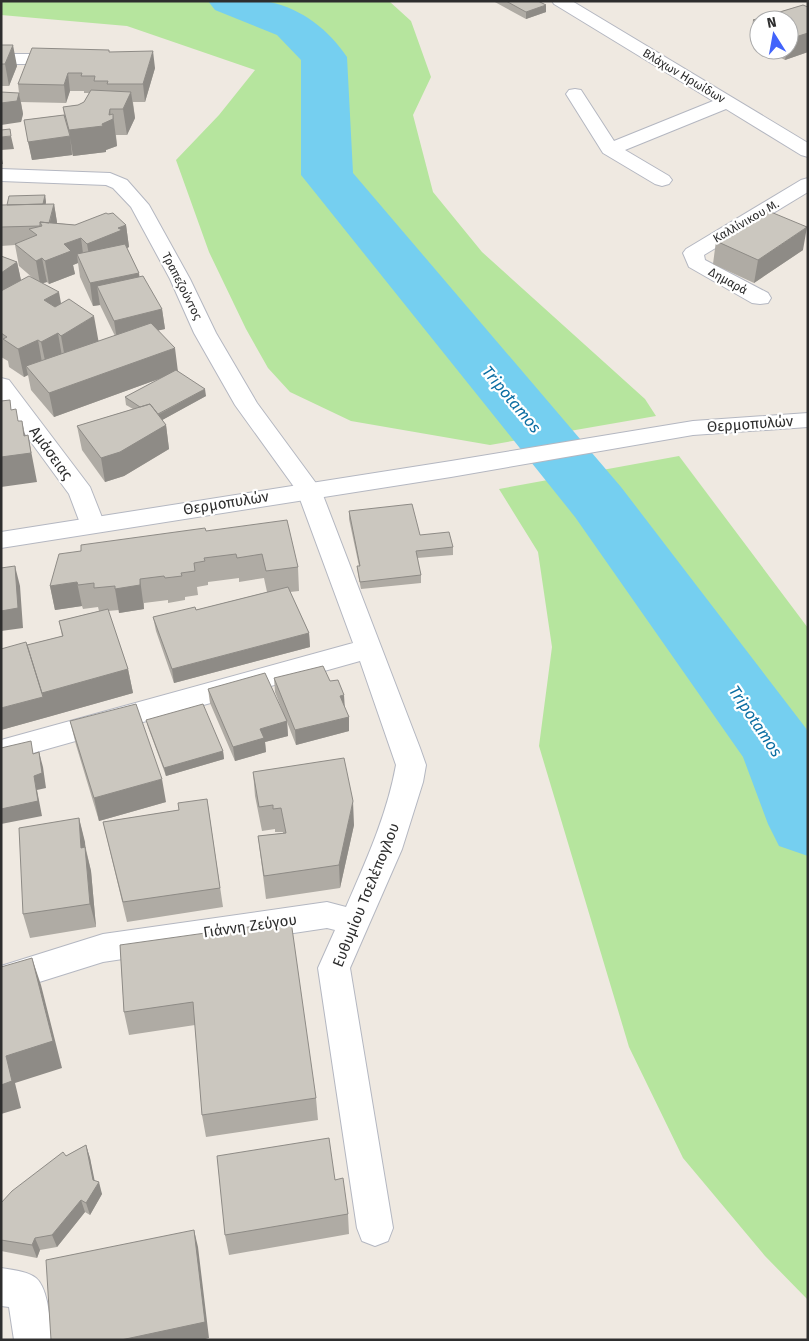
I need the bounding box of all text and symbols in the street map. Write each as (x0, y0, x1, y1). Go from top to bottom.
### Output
north arrow (749, 10, 799, 60)
text: N (765, 13, 778, 32)
street label: Βλάχων Ηρωίδων (640, 46, 728, 106)
street label: Καλλίνικου Μ. (711, 196, 782, 245)
street label: Τραπεζούντος (159, 250, 205, 322)
street label: Δημαρά (706, 265, 750, 297)
water label: Tripotamos (478, 362, 545, 437)
street label: Θερμοπυλών (706, 412, 795, 436)
street label: Αμάσειας (26, 423, 76, 483)
street label: Θερμοπυλών (182, 487, 271, 519)
water label: Tripotamos (725, 682, 786, 760)
street label: Ευθυμίου Τσελέπογλου (329, 820, 403, 970)
street label: Γιάννη Ζεύγου (202, 911, 298, 941)

